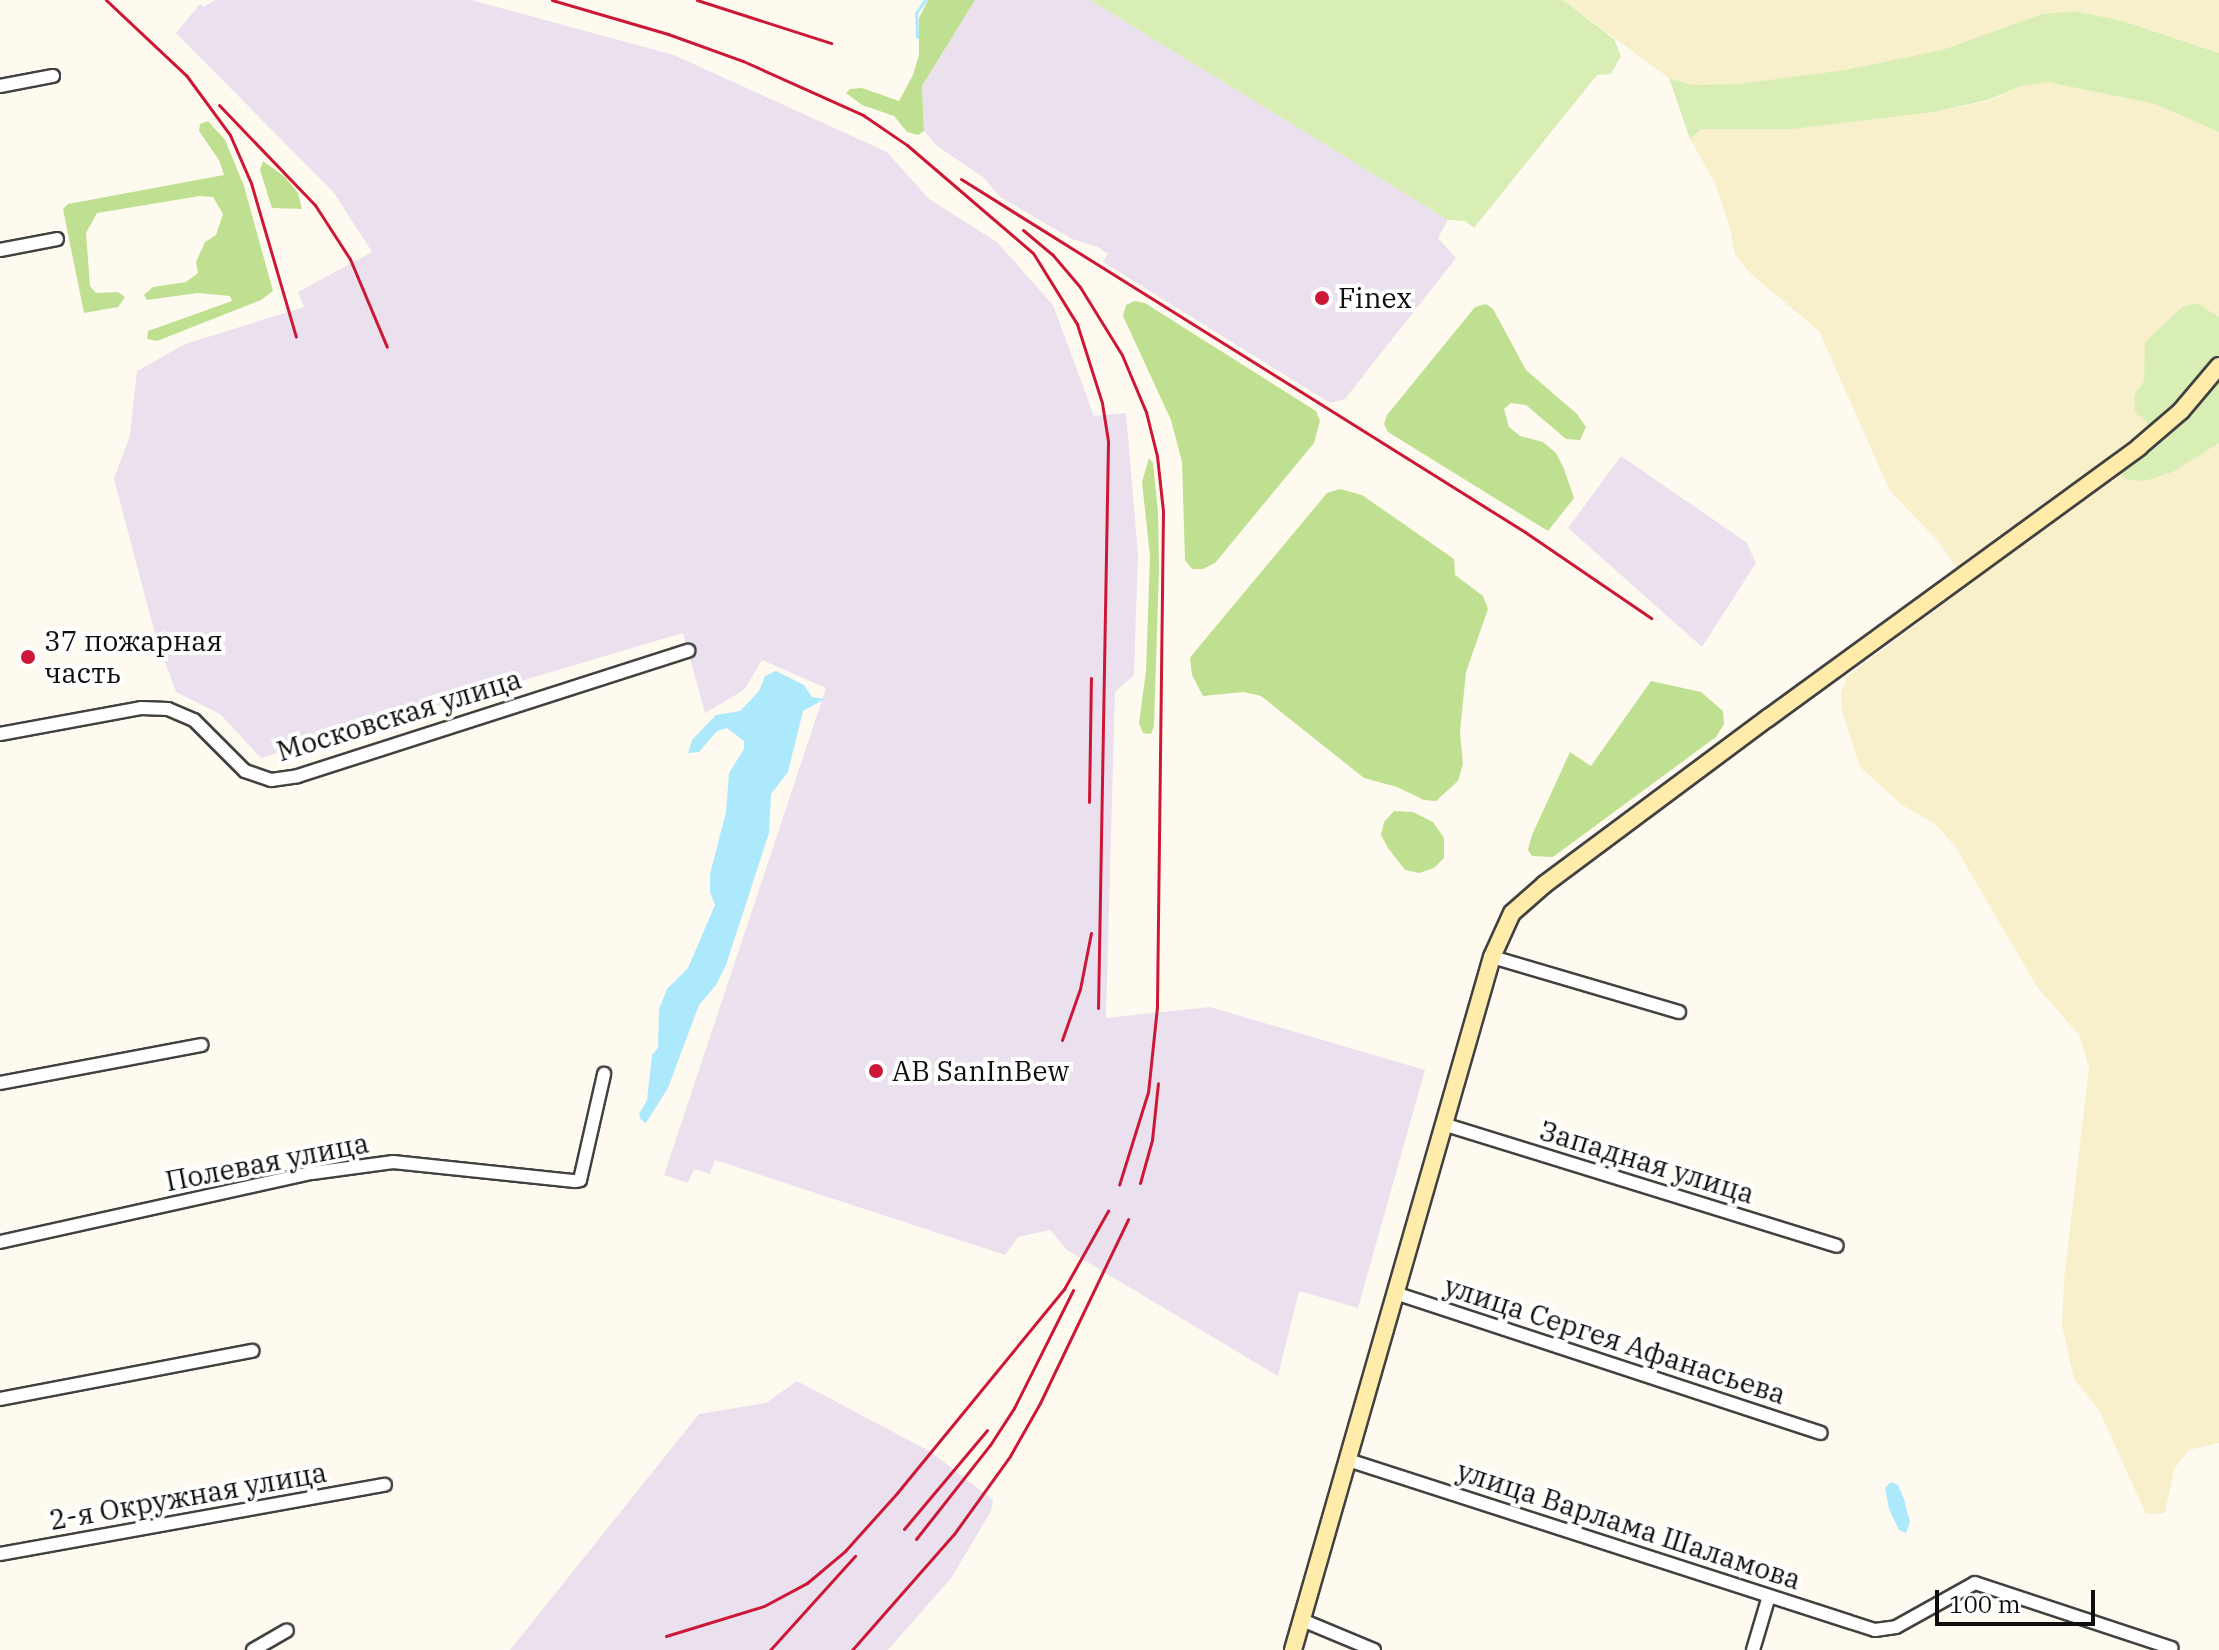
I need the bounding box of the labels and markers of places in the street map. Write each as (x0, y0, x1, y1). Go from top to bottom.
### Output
place label: Finex (1338, 281, 1412, 315)
marker: Finex (1313, 289, 1331, 307)
place label: 37 пожарная часть (44, 624, 223, 690)
marker: 37 пожарная часть (19, 648, 37, 666)
place label: AB SanInBew (892, 1054, 1069, 1088)
marker: AB SanInBew (867, 1062, 885, 1080)

